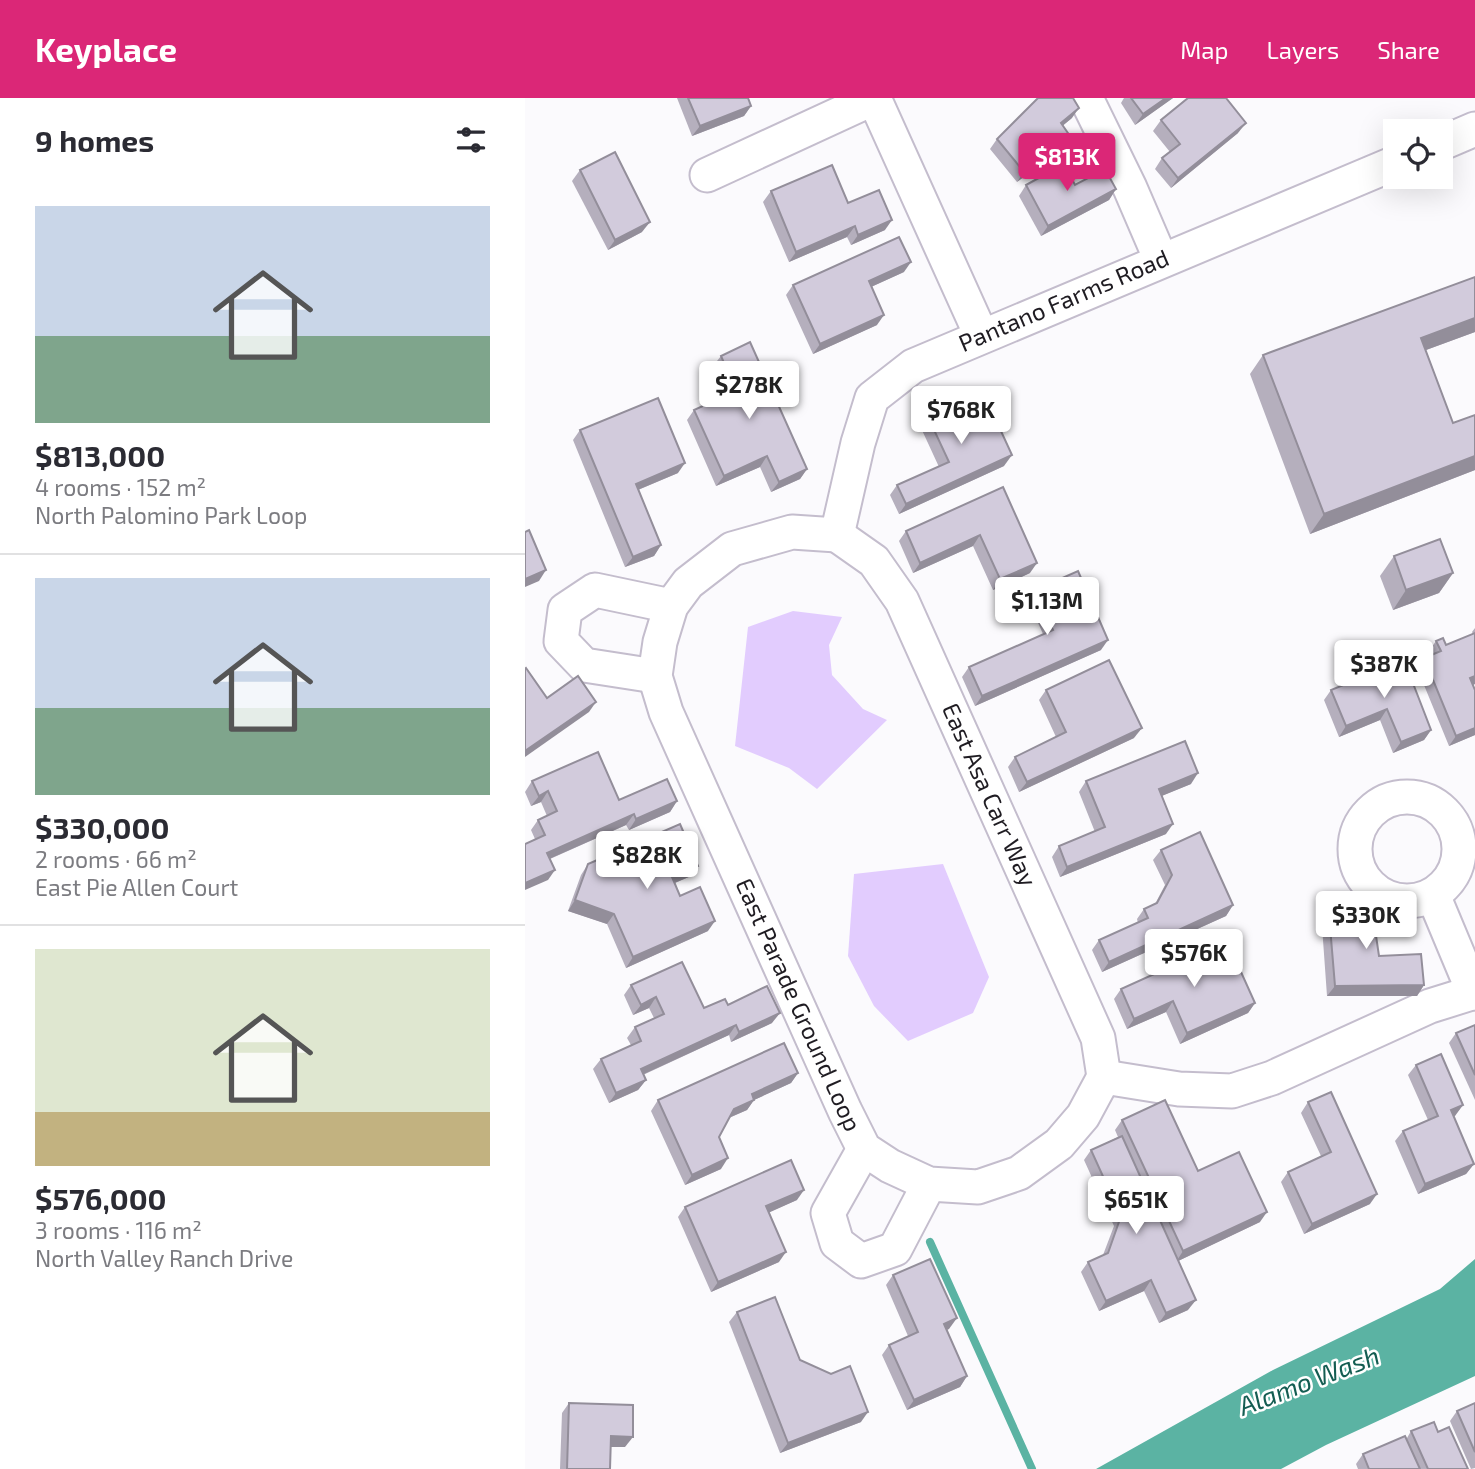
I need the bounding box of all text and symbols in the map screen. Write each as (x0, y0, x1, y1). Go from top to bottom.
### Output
text: Keyplace (35, 29, 177, 69)
text: Map (1180, 35, 1228, 64)
text: Layers (1266, 35, 1339, 64)
text: Share (1377, 35, 1440, 64)
map controls (1383, 119, 1453, 189)
button: locate (1383, 119, 1453, 189)
icon: filters (452, 121, 490, 159)
text: 9 homes (35, 122, 154, 158)
pin: $813K (1018, 134, 1116, 193)
text: $813K (1034, 142, 1100, 170)
street label: Pantano Farms Road (954, 242, 1173, 357)
icon: home (200, 252, 326, 378)
pin: $278K (700, 362, 798, 421)
text: $278K (715, 370, 783, 398)
pin: $768K (912, 386, 1010, 446)
text: $768K (927, 395, 995, 423)
text: $813,000 (35, 437, 165, 473)
text: 4 rooms · 152 m² (35, 473, 206, 501)
text: North Palomino Park Loop (35, 501, 307, 529)
pin: $1.13M (990, 578, 1104, 637)
text: $1.13M (1011, 586, 1083, 614)
icon: home (200, 624, 326, 750)
pin: $387K (1335, 640, 1433, 700)
text: $387K (1350, 649, 1418, 677)
street label: East Asa Carr Way (937, 698, 1044, 891)
text: $330,000 (35, 809, 169, 845)
pin: $828K (598, 832, 696, 891)
text: $828K (612, 840, 682, 868)
text: 2 rooms · 66 m² (35, 845, 197, 873)
text: East Pie Allen Court (35, 873, 238, 901)
street label: East Parade Ground Loop (730, 874, 868, 1135)
pin: $330K (1317, 892, 1415, 951)
text: $330K (1332, 900, 1400, 928)
pin: $576K (1145, 930, 1243, 989)
text: $576K (1161, 938, 1227, 966)
icon: home (200, 995, 326, 1121)
pin: $651K (1087, 1176, 1185, 1236)
text: $576,000 (35, 1180, 167, 1216)
text: $651K (1104, 1185, 1168, 1213)
text: 3 rooms · 116 m² (35, 1216, 202, 1244)
text: North Valley Ranch Drive (35, 1244, 293, 1272)
water label: Alamo Wash (1233, 1339, 1383, 1421)

